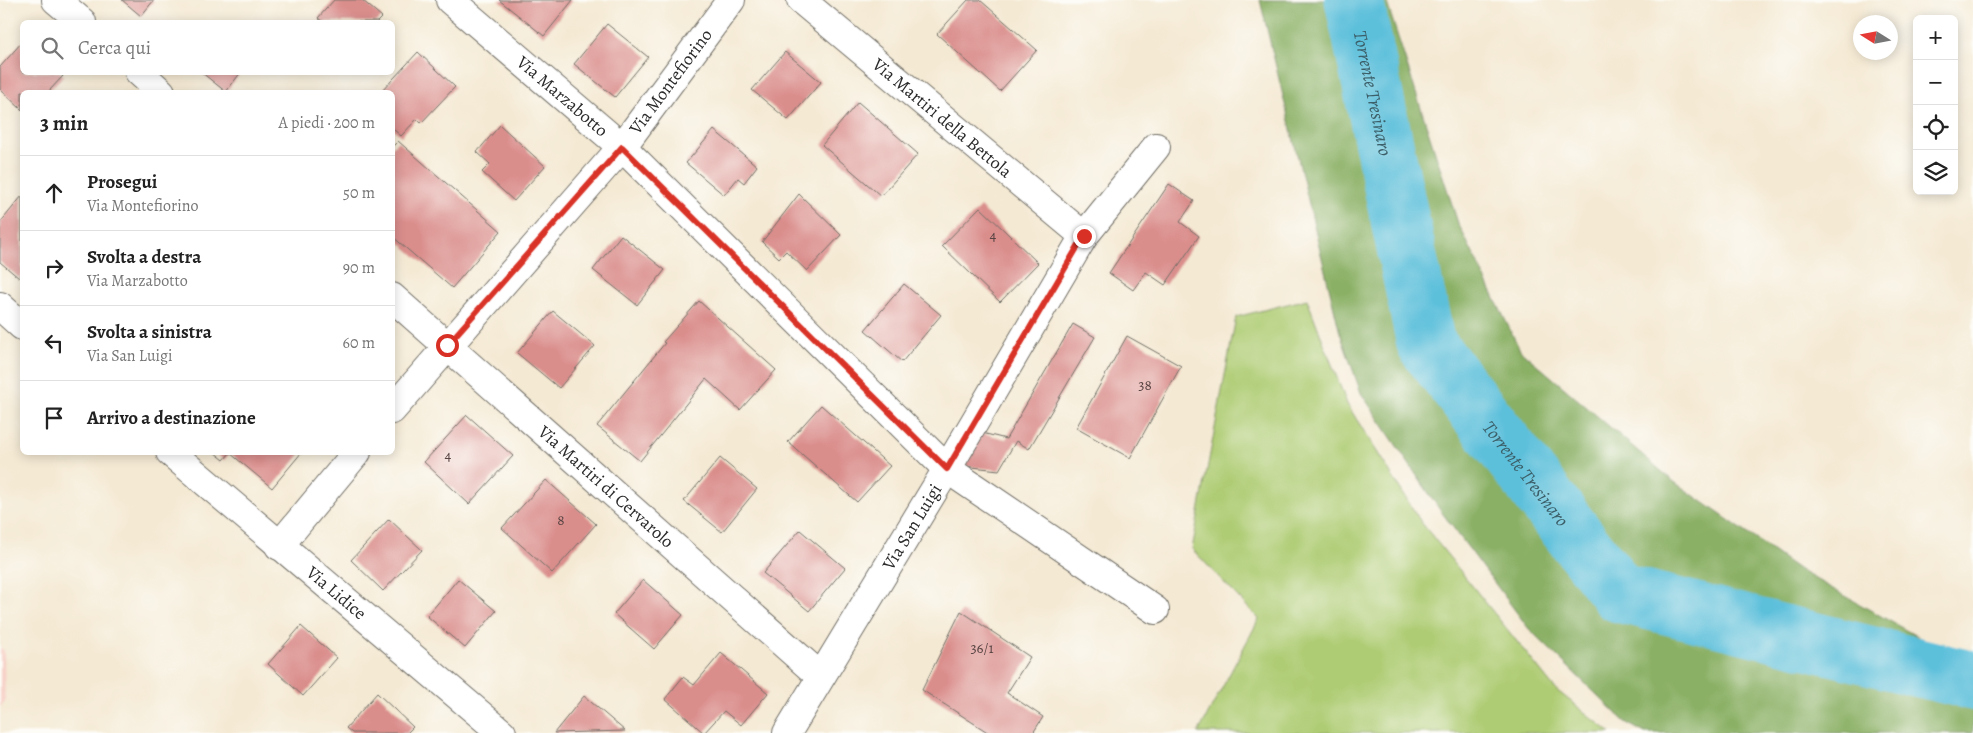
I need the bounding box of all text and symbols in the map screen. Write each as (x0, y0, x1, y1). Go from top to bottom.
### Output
north arrow (1853, 15, 1898, 60)
map controls (1913, 15, 1958, 195)
button: + (1913, 15, 1958, 60)
search box (20, 20, 395, 75)
street label: Via Montefiorino (623, 24, 718, 140)
water label: Torrente Tresinaro (1347, 28, 1398, 158)
icon: search (38, 34, 66, 62)
text: Cerca qui (78, 35, 151, 61)
street label: Via Marzabotto (511, 50, 613, 142)
street label: Via Martiri della Bettola (867, 52, 1018, 184)
button: − (1913, 60, 1958, 105)
button: locate (1913, 105, 1958, 150)
text: 3 min (40, 109, 88, 137)
text: A piedi · 200 m (279, 112, 375, 134)
button: layers (1913, 150, 1958, 195)
text: Prosegui (87, 169, 157, 195)
icon: ahead (40, 179, 68, 207)
text: 50 m (343, 182, 375, 204)
text: Via Montefiorino (87, 195, 198, 217)
house number: 4 (990, 225, 997, 245)
route end (1073, 225, 1096, 248)
text: Svolta a destra (87, 244, 201, 270)
icon: right (40, 254, 68, 282)
text: 90 m (343, 257, 375, 279)
text: Via Marzabotto (87, 270, 188, 292)
text: Svolta a sinistra (87, 319, 212, 345)
icon: left (40, 329, 68, 357)
text: 60 m (343, 332, 375, 354)
route start (436, 334, 459, 357)
text: Via San Luigi (87, 345, 173, 367)
house number: 38 (1138, 375, 1152, 395)
icon: arrive (40, 404, 68, 432)
text: Arrivo a destinazione (87, 405, 256, 431)
water label: Torrente Tresinaro (1476, 416, 1575, 532)
street label: Via Martiri di Cervarolo (532, 419, 679, 553)
house number: 4 (445, 445, 452, 465)
street label: Via San Luigi (876, 479, 947, 575)
house number: 8 (557, 510, 565, 530)
street label: Via Lidice (301, 560, 372, 625)
house number: 36/1 (970, 638, 994, 658)

